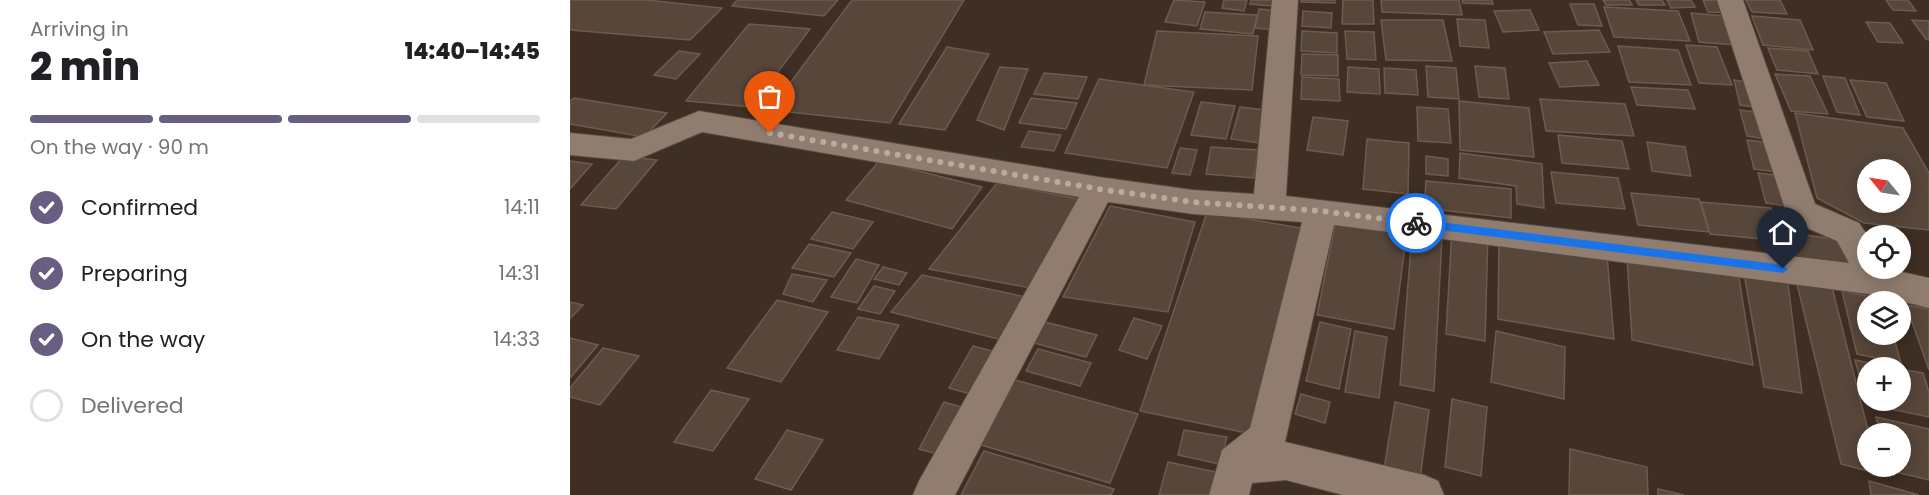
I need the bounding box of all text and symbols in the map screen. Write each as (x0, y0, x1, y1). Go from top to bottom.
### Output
text: Arriving in (30, 15, 129, 43)
text: 14:40–14:45 (405, 36, 540, 67)
text: 2 min (30, 39, 140, 94)
pin (744, 71, 795, 133)
icon: bag (753, 80, 786, 113)
text: On the way · 90 m (30, 133, 209, 161)
north arrow (1857, 159, 1911, 213)
map controls (1857, 159, 1911, 477)
icon: check (30, 191, 63, 224)
text: Confirmed (81, 192, 198, 223)
text: 14:11 (504, 193, 540, 221)
courier (1386, 193, 1446, 253)
icon: bike (1400, 207, 1433, 240)
pin (1757, 207, 1808, 269)
icon: home (1766, 216, 1799, 249)
button: locate (1857, 225, 1911, 279)
icon: check (30, 257, 63, 290)
text: Preparing (81, 258, 188, 289)
text: 14:31 (499, 259, 540, 287)
button: layers (1857, 291, 1911, 345)
icon: check (30, 323, 63, 356)
text: On the way (81, 324, 205, 355)
text: 14:33 (493, 325, 540, 353)
button: + (1857, 357, 1911, 411)
text: Delivered (81, 390, 184, 421)
button: − (1857, 423, 1911, 477)

